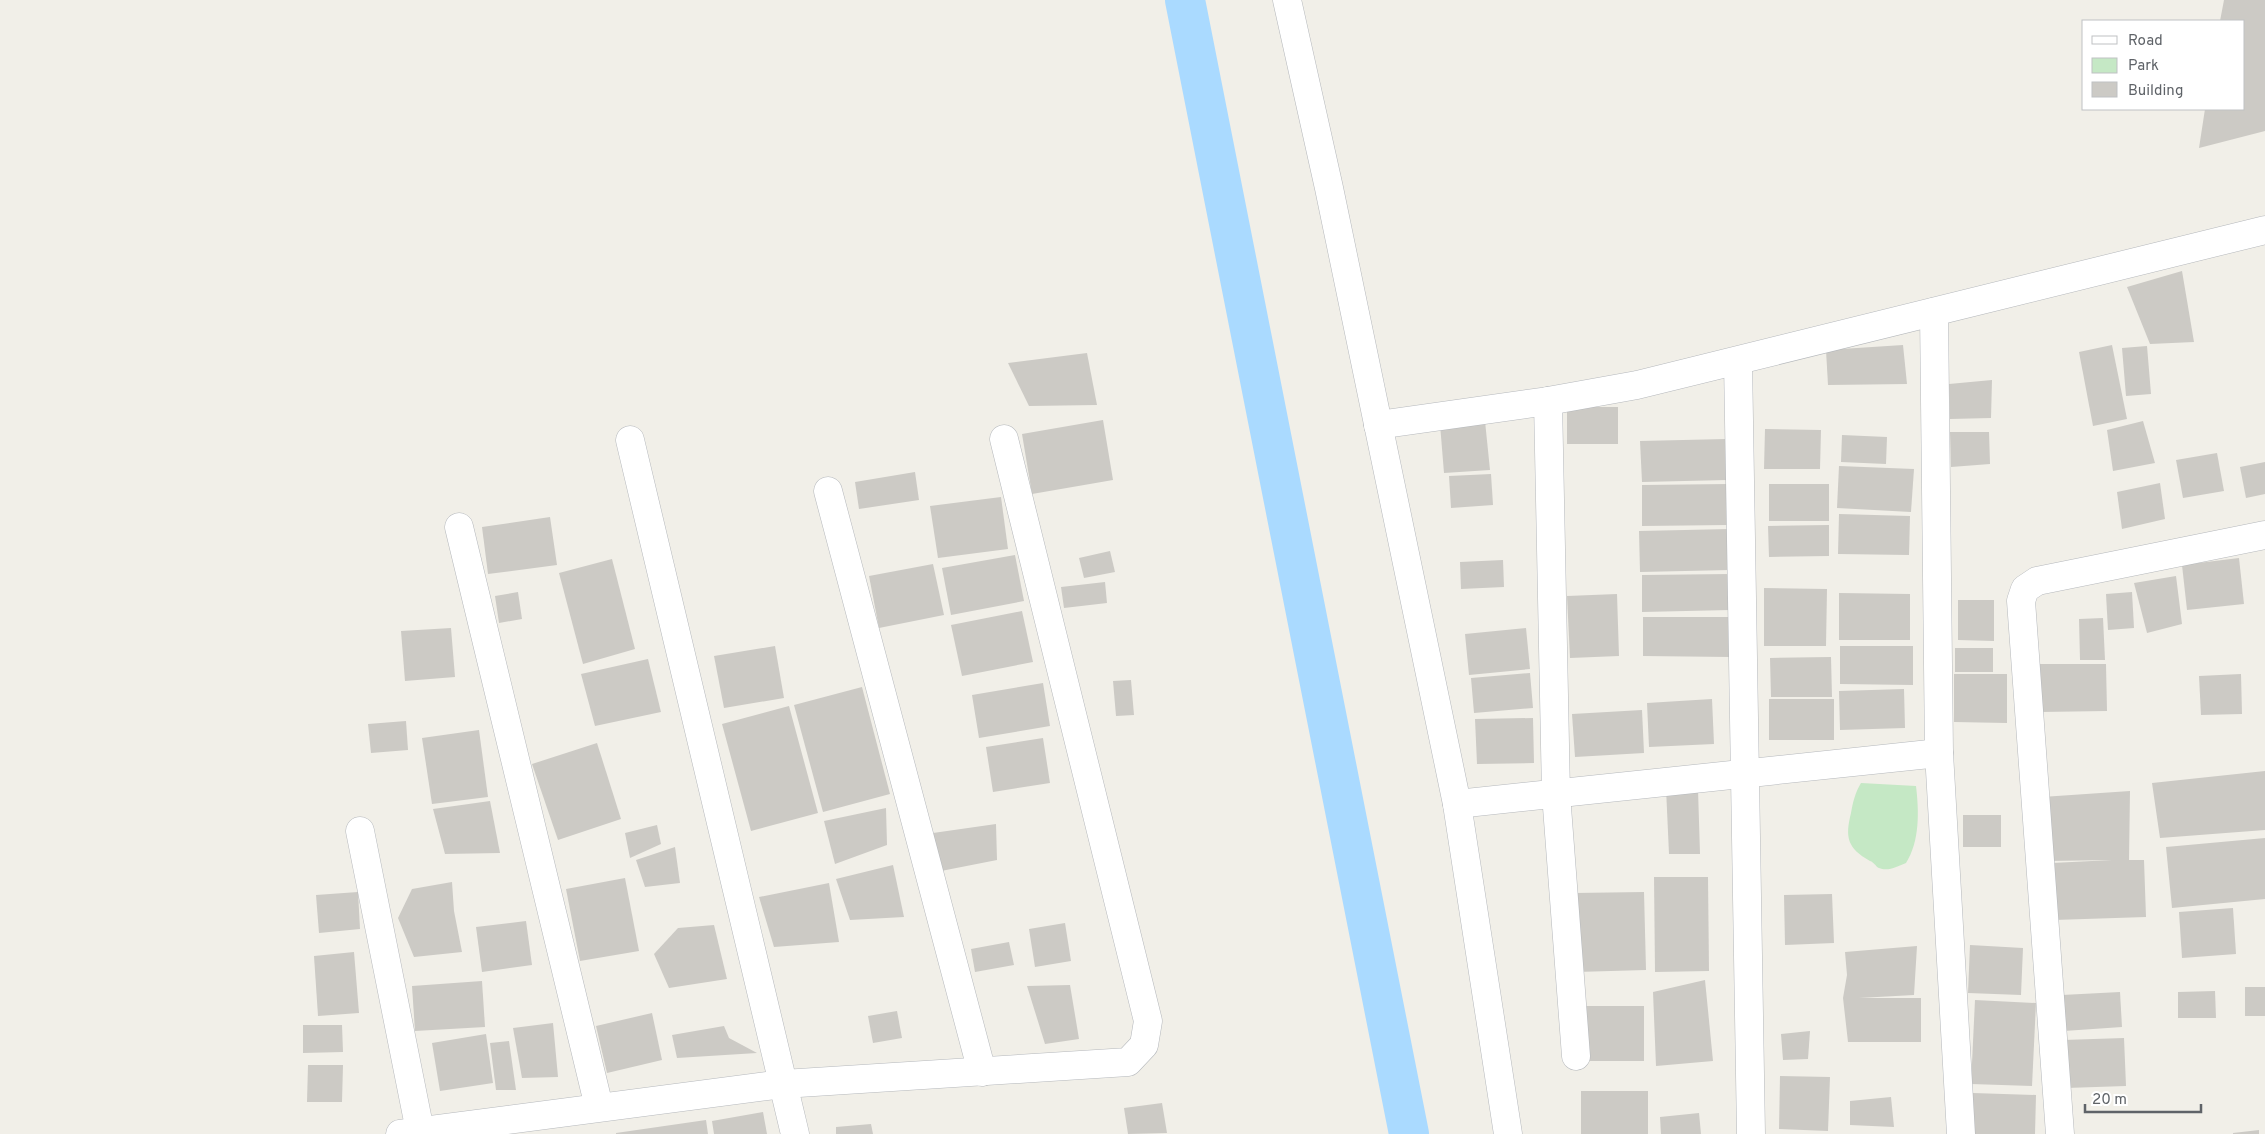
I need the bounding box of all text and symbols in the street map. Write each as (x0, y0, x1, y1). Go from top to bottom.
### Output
legend (2082, 20, 2245, 110)
text: Road (2128, 32, 2163, 51)
text: Park (2128, 57, 2159, 76)
text: Building (2128, 82, 2183, 101)
scale bar (2085, 1082, 2201, 1114)
text: 20 m (2092, 1091, 2127, 1110)

